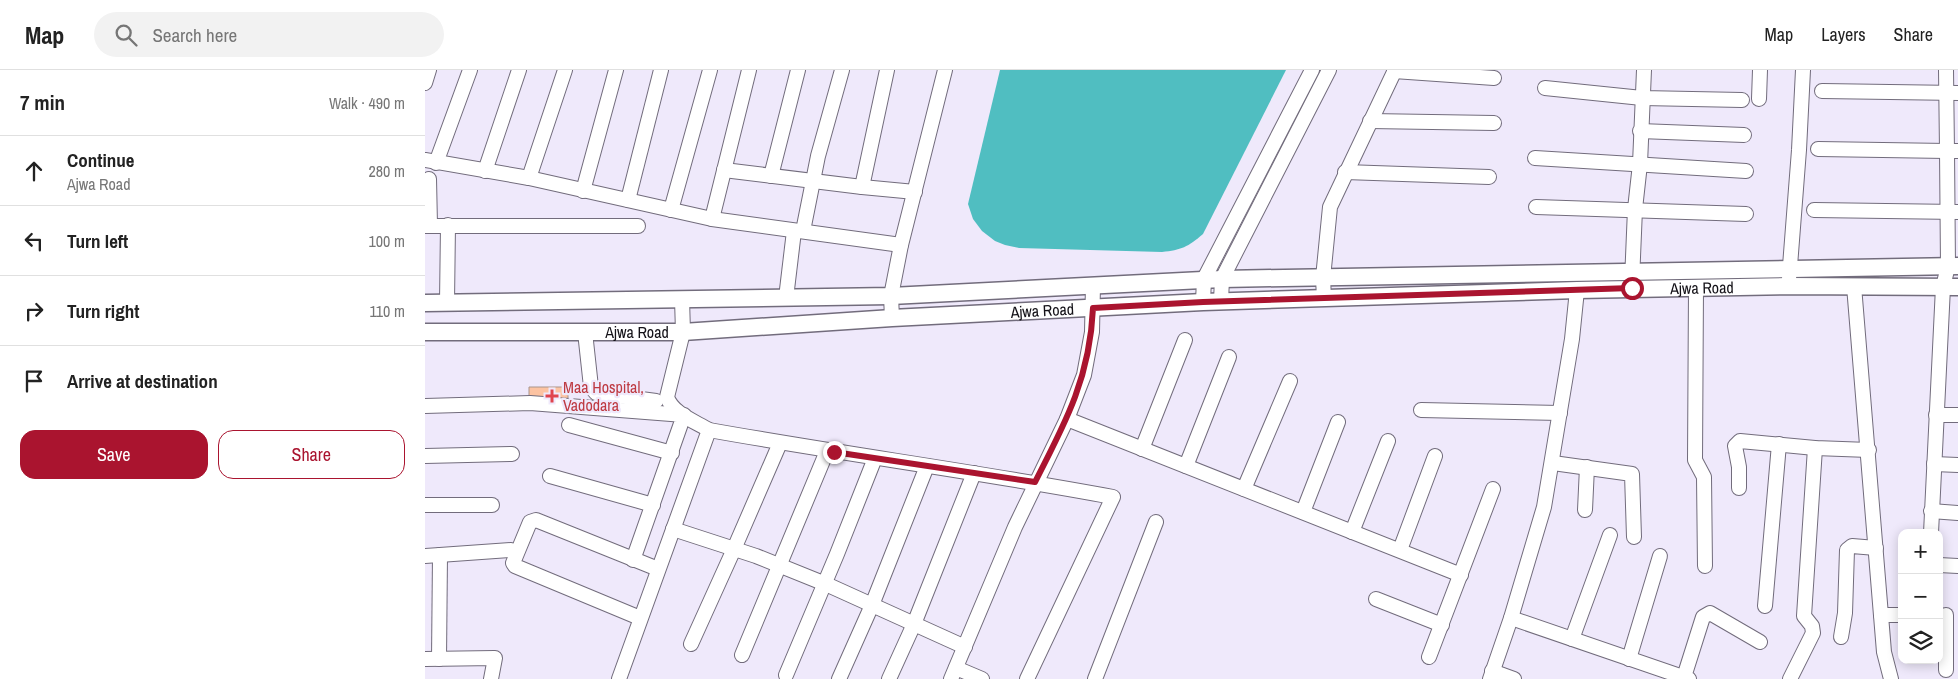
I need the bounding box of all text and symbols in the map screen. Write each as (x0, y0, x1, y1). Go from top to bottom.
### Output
search box (94, 12, 444, 57)
text: Map (25, 19, 64, 51)
icon: search (112, 21, 140, 49)
text: Search here (152, 22, 237, 48)
text: Map (1765, 22, 1793, 47)
text: Layers (1821, 22, 1866, 47)
text: Share (1894, 22, 1933, 47)
text: 7 min (20, 88, 65, 117)
text: Walk · 490 m (329, 92, 405, 114)
text: Continue (67, 147, 135, 173)
icon: ahead (20, 157, 48, 185)
text: 280 m (369, 160, 405, 182)
text: Ajwa Road (67, 173, 130, 195)
icon: left (20, 227, 48, 255)
text: Turn left (67, 228, 128, 254)
text: 100 m (369, 230, 405, 252)
street label: Ajwa Road (1669, 276, 1734, 299)
route start (1621, 277, 1644, 300)
icon: right (20, 297, 48, 325)
text: Turn right (67, 298, 139, 324)
street label: Ajwa Road (1009, 298, 1075, 323)
text: 110 m (369, 300, 405, 322)
street label: Ajwa Road (604, 321, 669, 343)
icon: arrive (20, 367, 48, 395)
text: Arrive at destination (67, 368, 218, 394)
place label: Maa Hospital, Vadodara (563, 376, 644, 416)
marker: Maa Hospital, Vadodara (545, 389, 559, 403)
button: Save (20, 430, 208, 479)
button: Share (218, 430, 405, 479)
route end (823, 441, 846, 464)
map controls (1898, 529, 1943, 664)
button: + (1898, 529, 1943, 574)
button: − (1898, 574, 1943, 619)
button: layers (1898, 619, 1943, 664)

